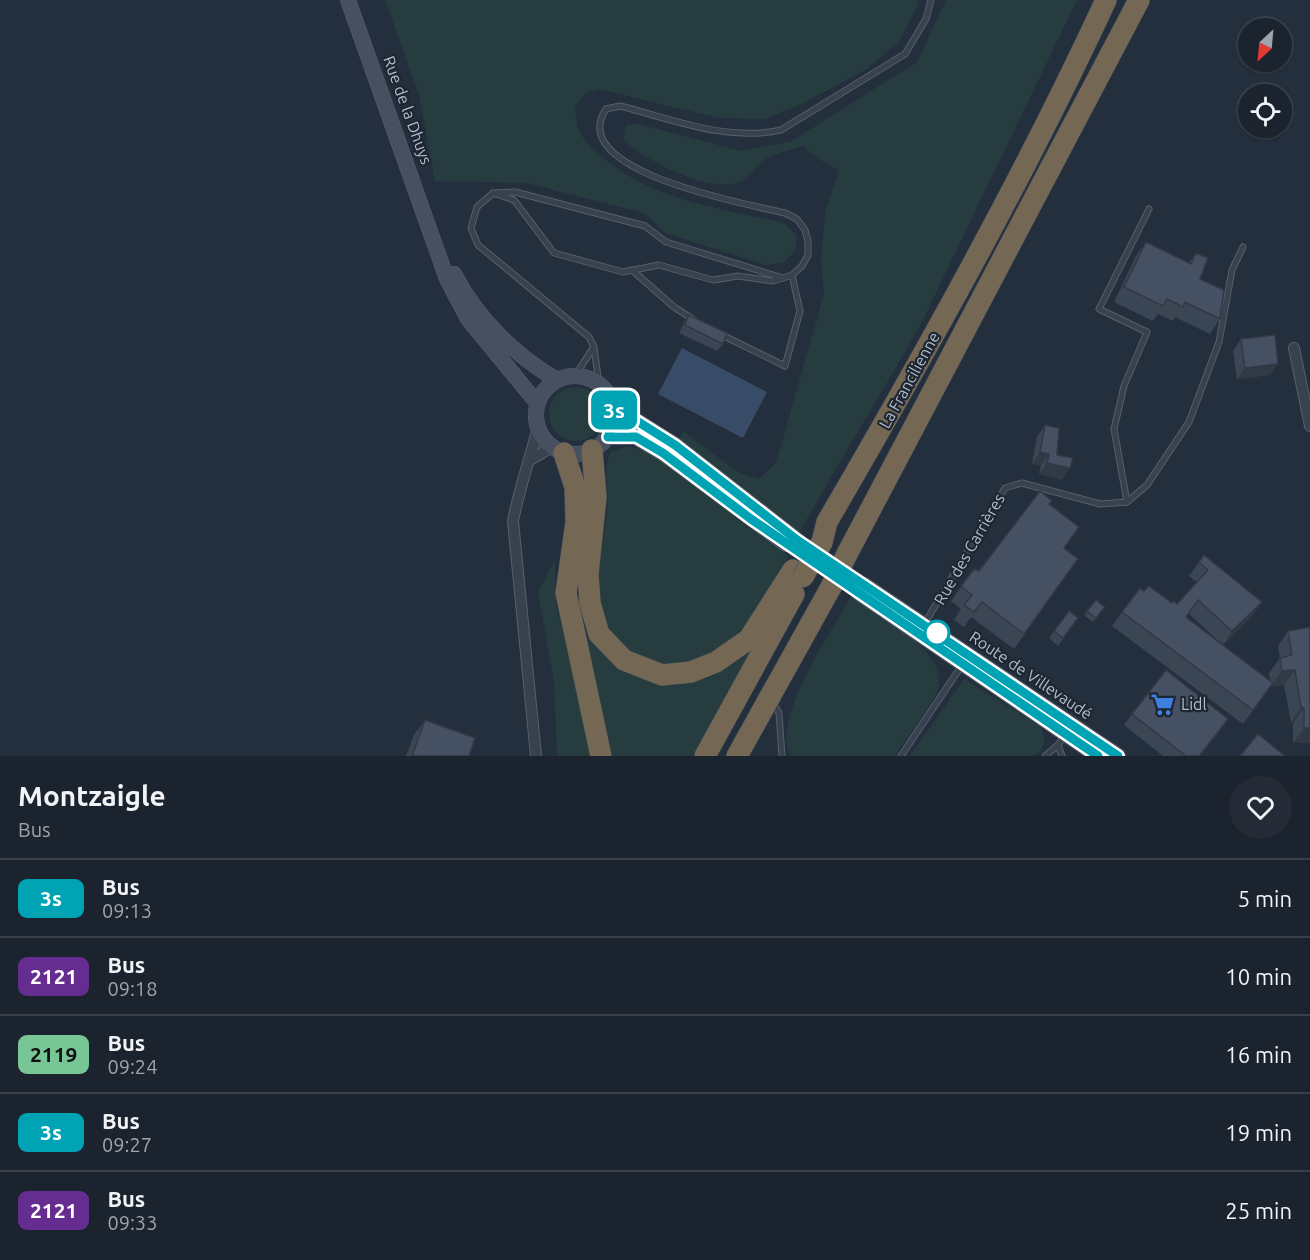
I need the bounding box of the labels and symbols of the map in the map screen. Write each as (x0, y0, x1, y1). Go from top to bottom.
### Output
north arrow (1238, 18, 1292, 72)
street label: Rue de la Dhuys (380, 53, 436, 167)
street label: La Francilienne (875, 329, 943, 431)
line badge: 3s (587, 390, 641, 430)
street label: Rue des Carrières (930, 490, 1008, 608)
unlabelled marker (924, 620, 950, 646)
street label: Route de Villevaudé (966, 627, 1096, 723)
supermarket icon: Lidl (1150, 691, 1176, 717)
place label: Lidl (1181, 695, 1207, 713)

